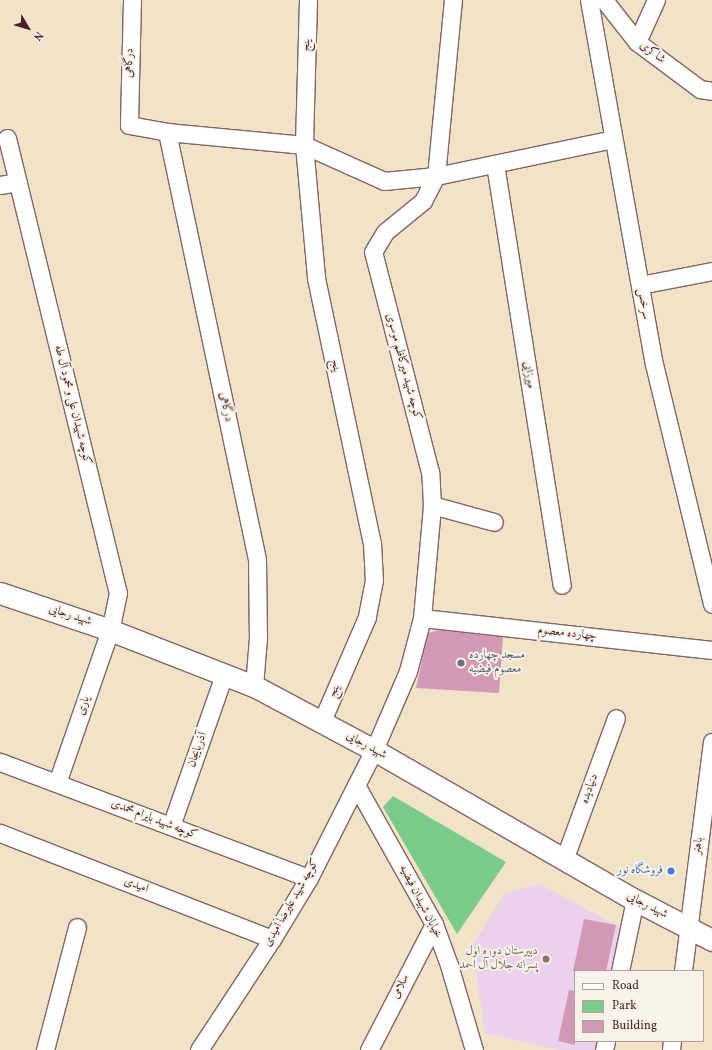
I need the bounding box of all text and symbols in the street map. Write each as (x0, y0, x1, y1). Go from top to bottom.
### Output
north arrow (8, 8, 48, 48)
text: N (29, 28, 46, 43)
street label: ینج (300, 38, 314, 52)
street label: شاکری (636, 39, 668, 67)
street label: درگاهی (123, 48, 137, 78)
street label: سرخس (633, 287, 653, 321)
street label: کوچه شهید میرکاظم موسوی (382, 312, 424, 422)
street label: کوچه شهیدان علی و محمود آل طه (50, 344, 94, 466)
street label: ینج (327, 358, 343, 374)
street label: میرزایی (519, 360, 537, 390)
street label: درگاهی (215, 391, 235, 423)
street label: شهید رجایی (47, 602, 93, 630)
street label: چهارده معصوم (537, 624, 597, 644)
place label: مسجد چهارده معصوم فیضیه (469, 649, 525, 677)
marker: مسجد چهارده معصوم فیضیه (456, 658, 466, 668)
street label: ینج (326, 682, 344, 700)
street label: یاری (74, 695, 94, 717)
street label: شهید رجایی (343, 729, 389, 763)
street label: آذربایجان (185, 731, 211, 769)
street label: دنیادیده (578, 772, 602, 806)
street label: کوچه شهید بایرام محمدی (109, 797, 199, 843)
street label: باهنر (691, 837, 707, 855)
street label: کوچه شهید علیرضا امیدی (261, 857, 323, 949)
street label: خیابان شهیدان فیضیه (395, 863, 445, 941)
place label: فروشگاه نور (617, 864, 663, 878)
marker: فروشگاه نور (666, 866, 676, 876)
street label: امیدی (122, 875, 150, 897)
street label: شهید رجایی (624, 890, 670, 922)
place label: دبیرستان دوره اول پسرانه جلال آل احمد (459, 945, 538, 973)
marker: دبیرستان دوره اول پسرانه جلال آل احمد (541, 954, 551, 964)
legend (574, 970, 704, 1042)
street label: سلامی (389, 972, 413, 1002)
text: Road (612, 978, 639, 994)
text: Park (612, 998, 637, 1014)
text: Building (612, 1018, 657, 1034)

